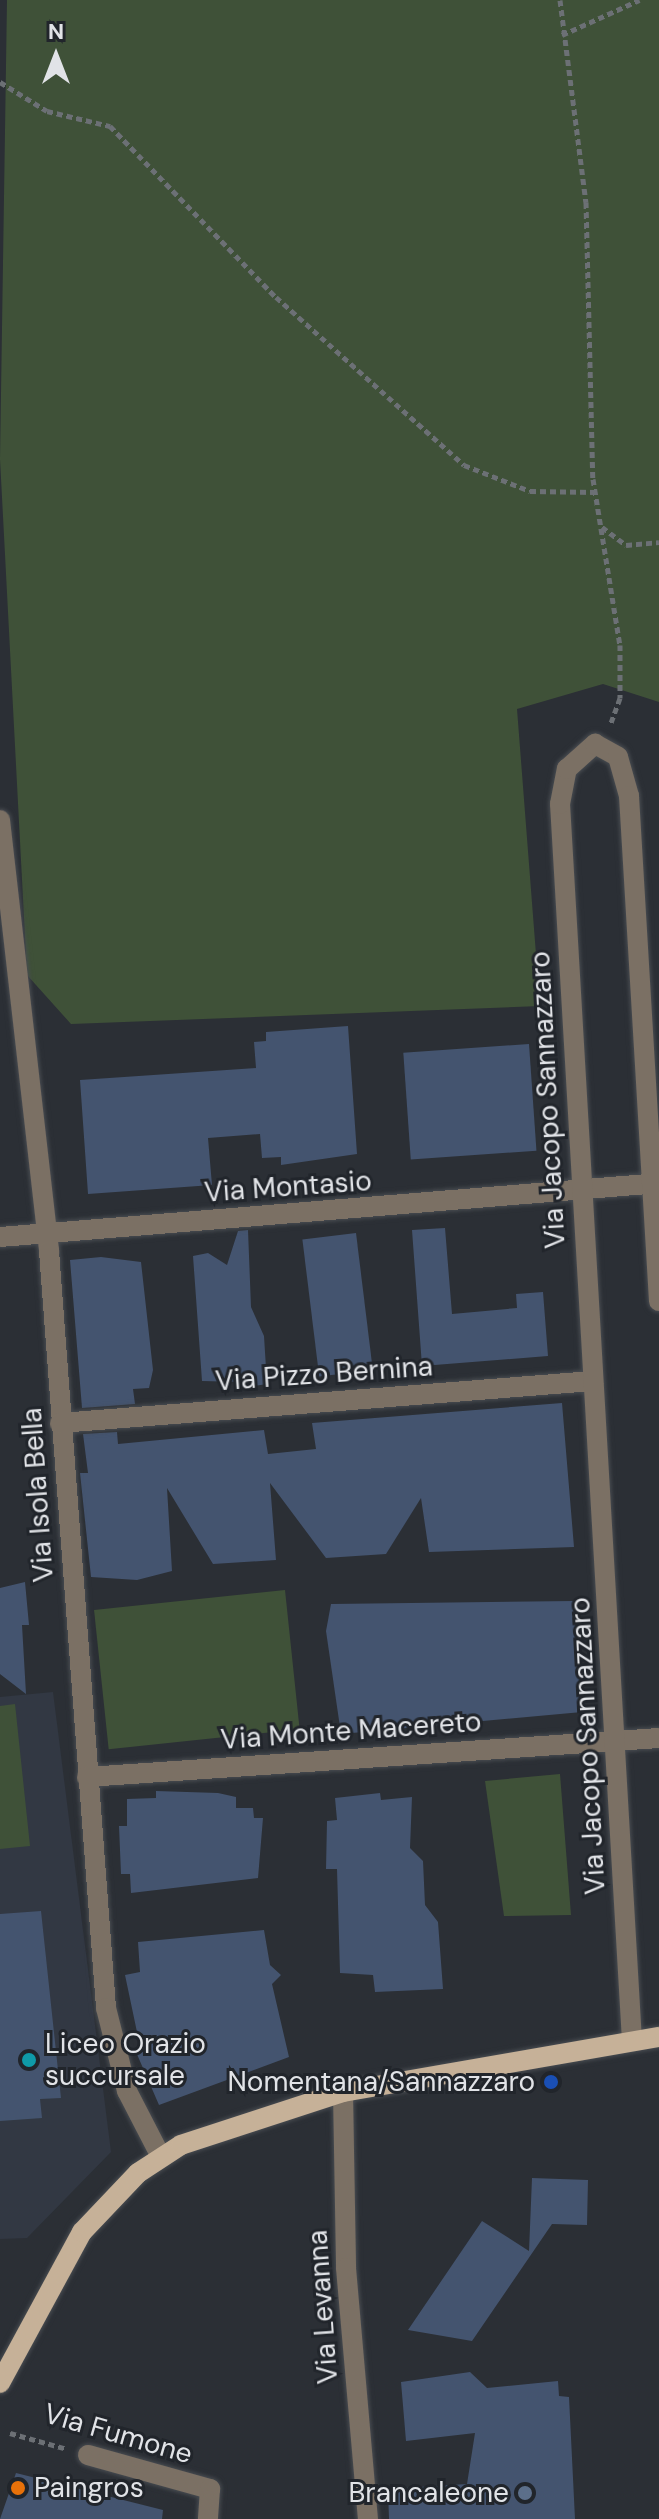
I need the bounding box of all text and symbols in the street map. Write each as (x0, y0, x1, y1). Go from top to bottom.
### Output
north arrow (16, 16, 96, 96)
text: N (48, 17, 64, 46)
street label: Via Jacopo Sannazzaro (523, 950, 573, 1250)
street label: Via Montasio (203, 1164, 373, 1210)
street label: Via Pizzo Bernina (214, 1350, 434, 1398)
street label: Via Isola Bella (15, 1407, 61, 1583)
street label: Via Jacopo Sannazzaro (563, 1596, 613, 1896)
street label: Via Monte Macereto (219, 1705, 483, 1757)
place label: Liceo Orazio succursale (45, 2027, 206, 2093)
marker: Liceo Orazio succursale (20, 2051, 38, 2069)
place label: Nomentana/Sannazzaro (227, 2065, 535, 2099)
marker: Nomentana/Sannazzaro (542, 2073, 560, 2091)
street label: Via Levanna (301, 2229, 345, 2385)
street label: Via Fumone (40, 2397, 196, 2471)
place label: Paingros (34, 2471, 144, 2505)
place label: Brancaleone (348, 2476, 509, 2510)
marker: Paingros (9, 2479, 27, 2497)
marker: Brancaleone (516, 2484, 534, 2502)

